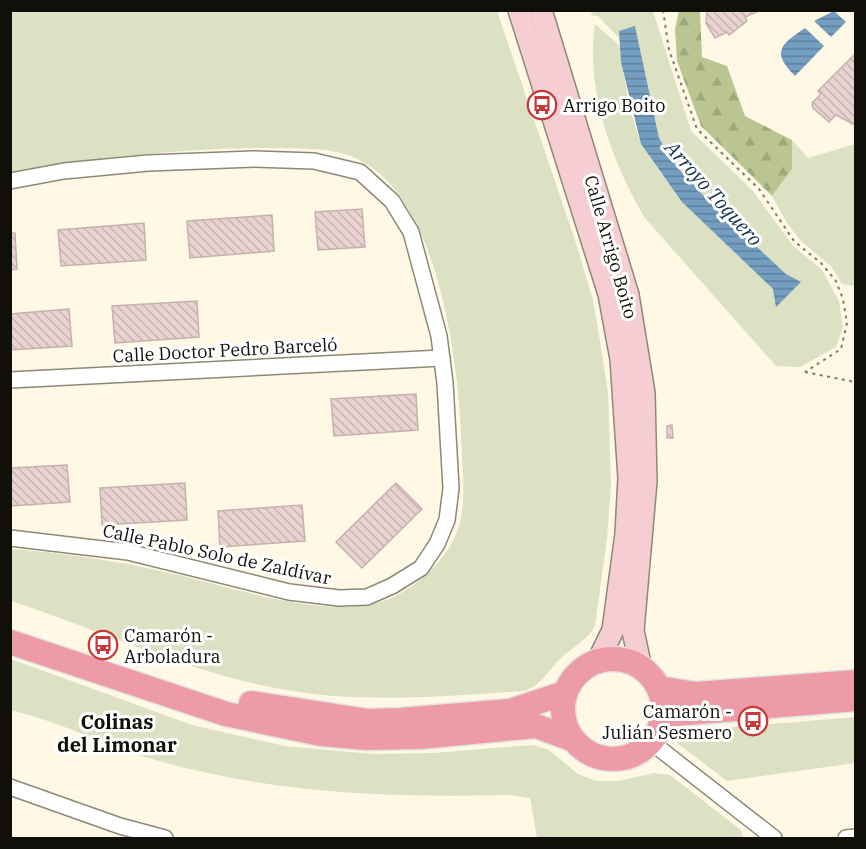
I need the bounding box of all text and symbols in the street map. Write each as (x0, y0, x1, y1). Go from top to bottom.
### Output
bus stop icon: Arrigo Boito (526, 89, 558, 121)
place label: Arrigo Boito (563, 94, 665, 117)
water label: Arroyo Toquero (658, 133, 769, 252)
street label: Calle Arrigo Boito (580, 173, 642, 321)
street label: Calle Doctor Pedro Barceló (112, 333, 338, 367)
street label: Calle Pablo Solo de Zaldívar (101, 519, 333, 589)
place label: Camarón - Arboladura (124, 624, 221, 668)
bus stop icon: Camarón - Arboladura (87, 629, 119, 661)
place label: Camarón - Julián Sesmero (602, 700, 732, 744)
bus stop icon: Camarón - Julián Sesmero (737, 705, 769, 737)
district label: Colinas del Limonar (57, 708, 177, 758)

